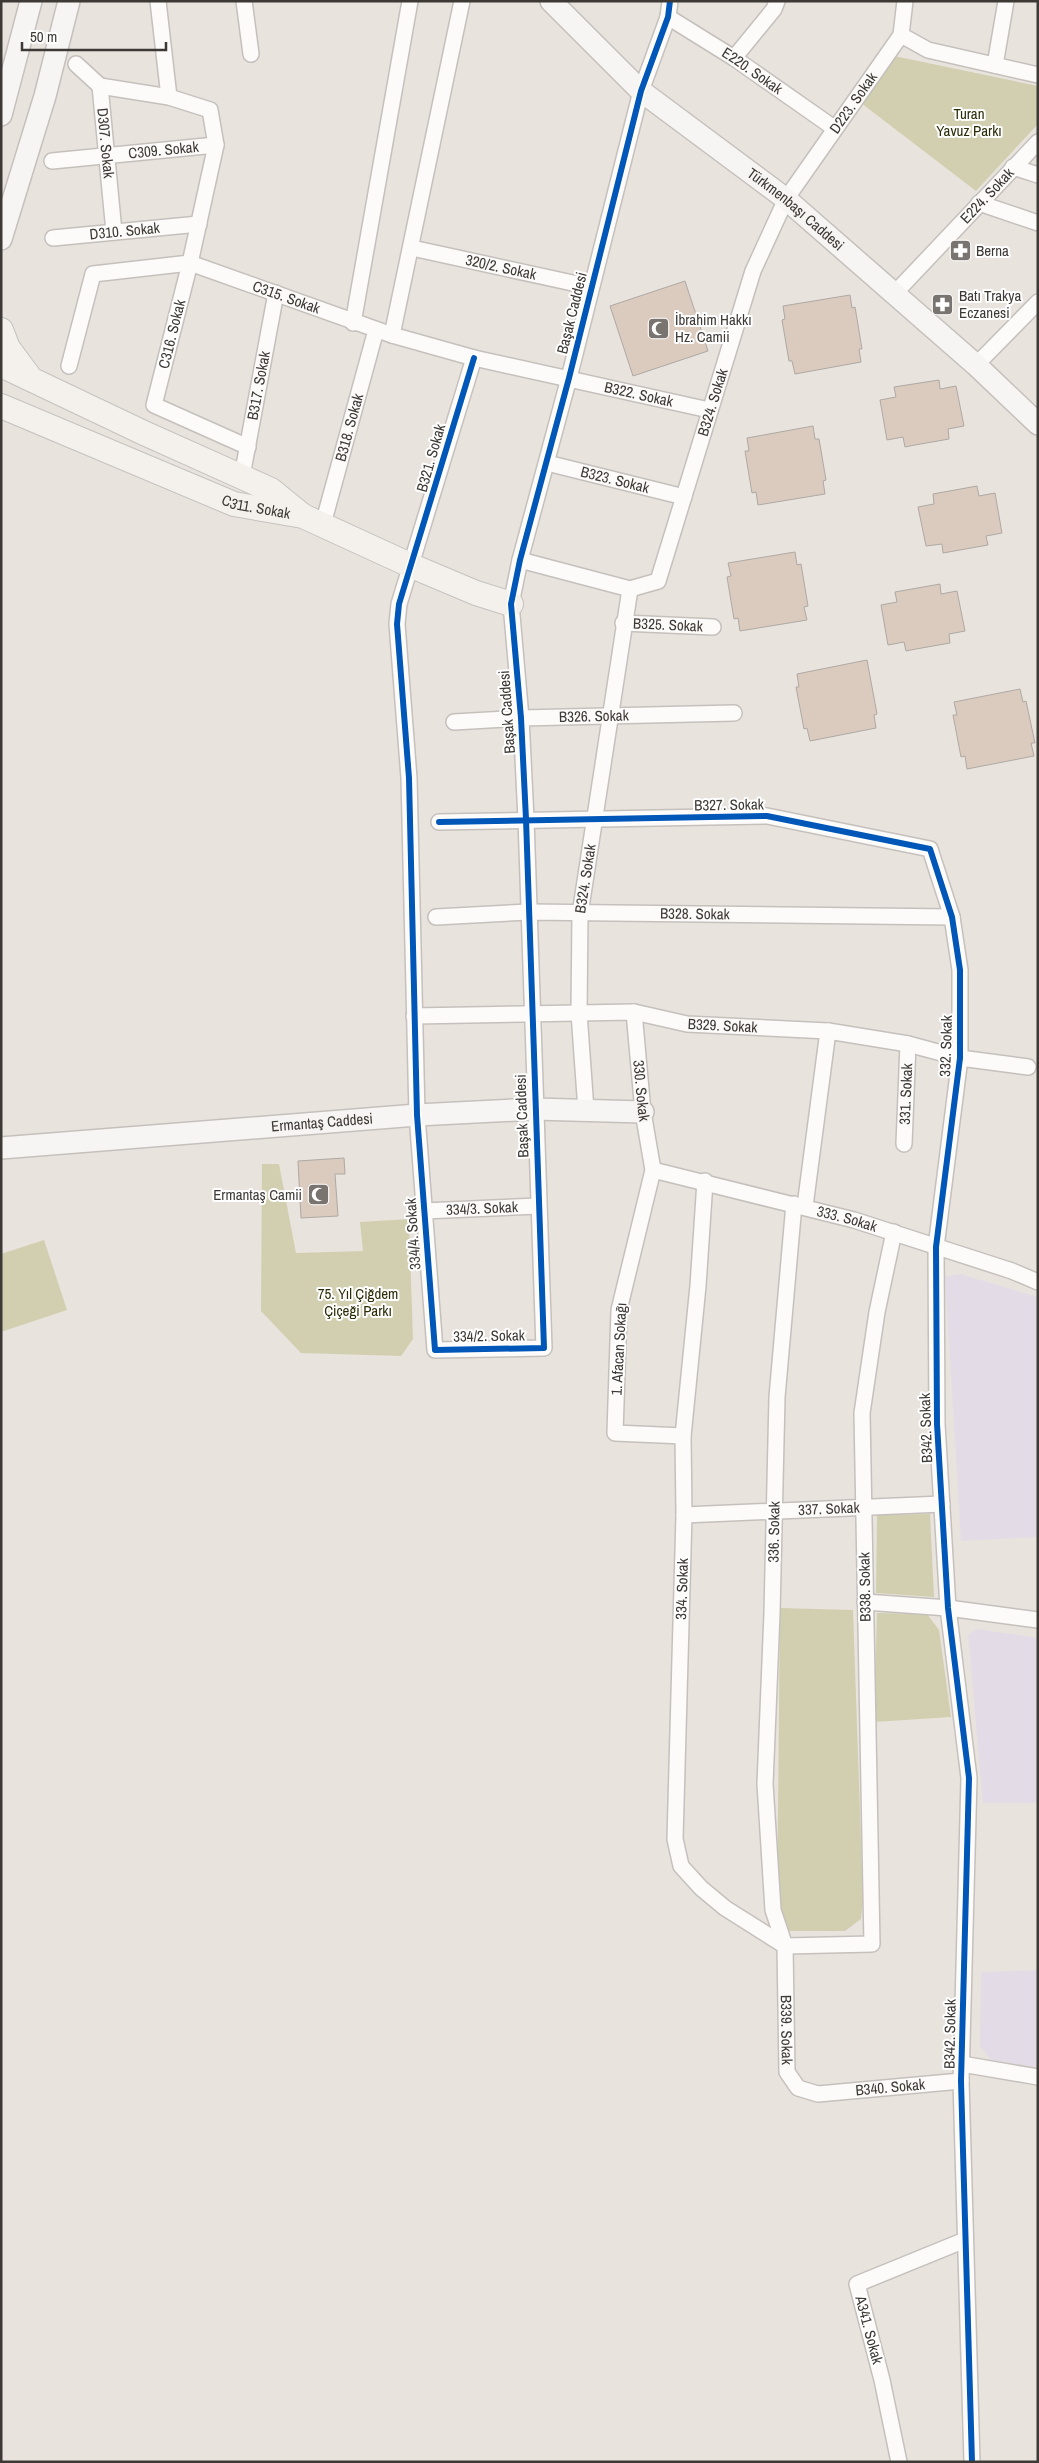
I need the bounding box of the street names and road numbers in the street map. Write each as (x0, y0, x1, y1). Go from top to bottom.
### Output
street label: E220. Sokak (718, 42, 788, 99)
street label: D223. Sokak (824, 67, 882, 138)
street label: D307. Sokak (92, 107, 120, 180)
street label: C309. Sokak (127, 136, 200, 163)
street label: E224. Sokak (955, 162, 1019, 228)
street label: Türkmenbaşı Caddesi (743, 163, 849, 255)
street label: D310. Sokak (89, 217, 162, 244)
street label: 320/2. Sokak (464, 249, 539, 285)
street label: Başak Caddesi (551, 270, 592, 356)
street label: C315. Sokak (250, 275, 324, 319)
street label: C316. Sokak (153, 296, 190, 371)
street label: B317. Sokak (242, 348, 275, 422)
street label: B324. Sokak (692, 365, 733, 439)
street label: B322. Sokak (602, 376, 676, 412)
street label: B318. Sokak (330, 390, 368, 464)
street label: B321. Sokak (411, 421, 450, 494)
street label: B323. Sokak (579, 461, 652, 498)
street label: C311. Sokak (219, 489, 293, 524)
street label: B325. Sokak (633, 612, 704, 637)
street label: Başak Caddesi (493, 670, 520, 754)
street label: B326. Sokak (559, 704, 630, 727)
street label: B327. Sokak (694, 793, 765, 816)
street label: B324. Sokak (569, 842, 601, 915)
street label: B328. Sokak (660, 903, 731, 924)
street label: B329. Sokak (687, 1013, 759, 1038)
street label: 332. Sokak (934, 1014, 957, 1077)
street label: 330. Sokak (628, 1059, 656, 1124)
street label: 331. Sokak (894, 1062, 917, 1125)
street label: Başak Caddesi (510, 1074, 533, 1158)
street label: Ermantaş Caddesi (270, 1108, 374, 1137)
street label: 334/3. Sokak (446, 1196, 519, 1220)
street label: 334/4. Sokak (399, 1197, 425, 1271)
street label: 333. Sokak (815, 1200, 881, 1237)
street label: 1. Afacan Sokağı (606, 1302, 631, 1396)
street label: 334/2. Sokak (453, 1324, 526, 1347)
street label: B342. Sokak (914, 1392, 937, 1463)
street label: 337. Sokak (798, 1496, 861, 1520)
street label: 336. Sokak (762, 1500, 785, 1563)
street label: B338. Sokak (853, 1551, 876, 1622)
street label: 334. Sokak (670, 1557, 693, 1620)
street label: B339. Sokak (776, 1995, 798, 2066)
street label: B342. Sokak (938, 1998, 961, 2069)
street label: B340. Sokak (854, 2073, 927, 2101)
street label: A341. Sokak (850, 2292, 889, 2367)

